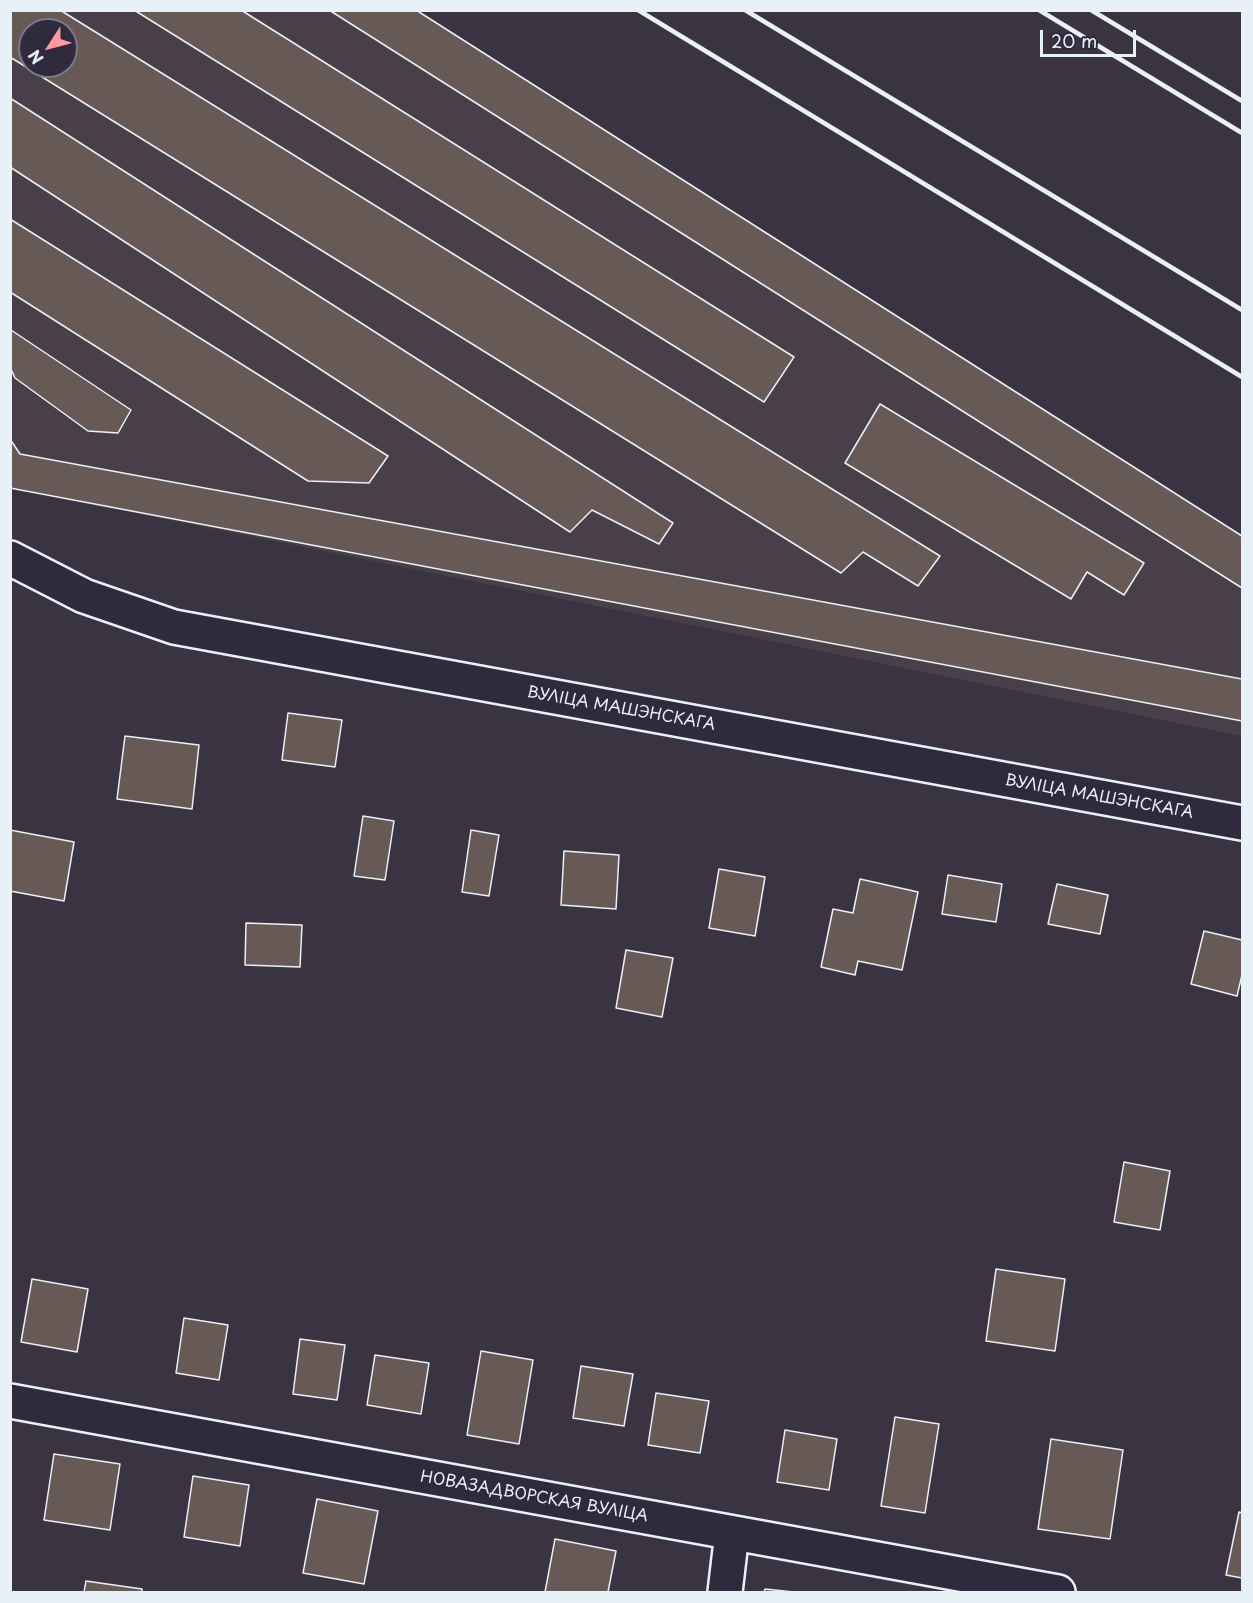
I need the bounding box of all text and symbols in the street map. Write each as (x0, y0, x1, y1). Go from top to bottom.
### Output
north arrow (18, 18, 78, 78)
scale bar (1043, 18, 1139, 56)
text: 20 m (1051, 27, 1097, 54)
text: N (22, 45, 48, 70)
street label: ВУЛІЦА МАШЭНСКАГА (525, 683, 717, 735)
street label: ВУЛІЦА МАШЭНСКАГА (1003, 771, 1195, 823)
street label: НОВАЗАДВОРСКАЯ ВУЛІЦА (419, 1467, 649, 1527)

